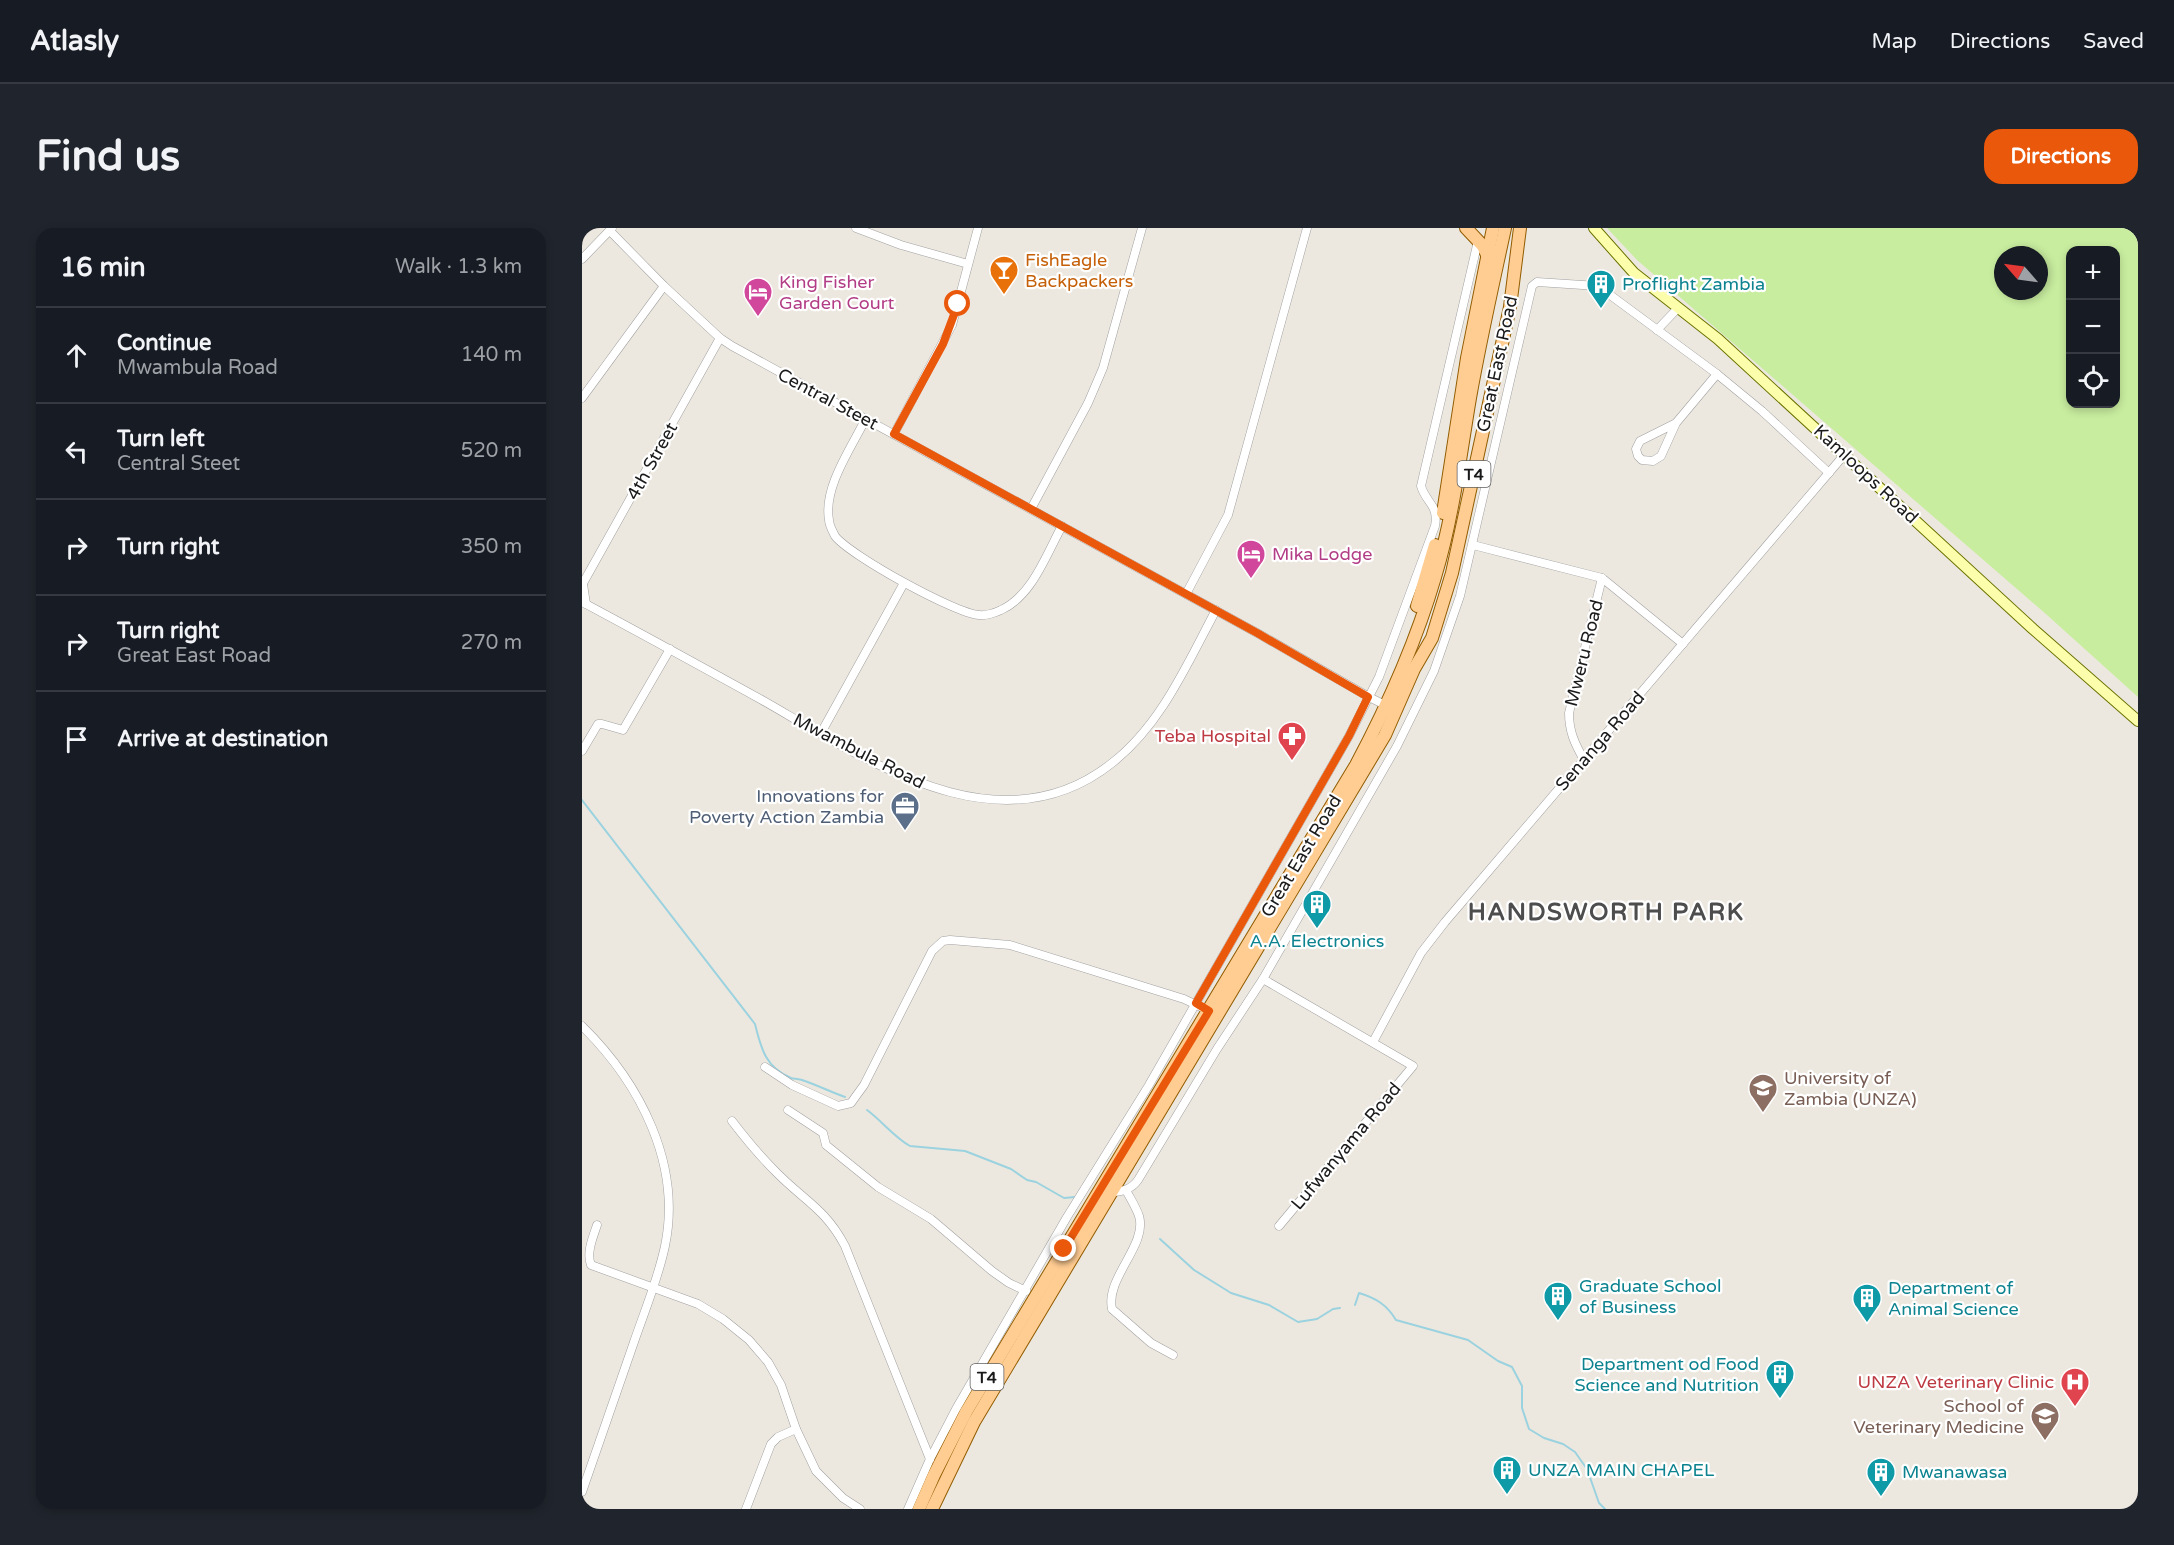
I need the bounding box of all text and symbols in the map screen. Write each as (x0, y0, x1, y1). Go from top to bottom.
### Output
text: Atlasly (30, 24, 119, 58)
text: Map (1871, 29, 1917, 54)
text: Directions (1950, 29, 2050, 54)
text: Saved (2083, 29, 2144, 54)
button: Directions (1984, 129, 2138, 184)
text: Find us (36, 131, 180, 182)
north arrow (1994, 246, 2048, 300)
map controls (2066, 246, 2120, 408)
button: + (2066, 246, 2120, 300)
place label: FishEagle Backpackers (1025, 249, 1133, 292)
text: 16 min (60, 252, 146, 283)
bar icon: FishEagle Backpackers (988, 254, 1020, 296)
text: Walk · 1.3 km (395, 255, 522, 279)
building icon: Proflight Zambia (1585, 268, 1617, 310)
place label: King Fisher Garden Court (779, 271, 895, 314)
place label: Proflight Zambia (1622, 273, 1765, 295)
hotel icon: King Fisher Garden Court (742, 276, 774, 318)
route start (944, 290, 970, 316)
street label: Great East Road (1472, 294, 1522, 434)
button: − (2066, 300, 2120, 354)
text: Continue (117, 330, 212, 356)
icon: ahead (60, 339, 93, 372)
text: 140 m (461, 343, 522, 367)
button: locate (2066, 354, 2120, 408)
text: Mwambula Road (117, 356, 278, 380)
street label: Central Steet (774, 363, 882, 435)
street label: 4th Street (622, 418, 682, 504)
street label: Kamloops Road (1809, 420, 1923, 528)
text: Turn left (117, 426, 205, 452)
icon: left (60, 435, 93, 468)
text: 520 m (461, 439, 522, 463)
text: Central Steet (117, 452, 240, 476)
road number: T4 (1458, 461, 1490, 487)
icon: right (60, 531, 93, 564)
text: Turn right (117, 534, 219, 560)
text: 350 m (461, 535, 522, 559)
hotel icon: Mika Lodge (1235, 538, 1267, 580)
place label: Mika Lodge (1272, 543, 1372, 565)
street label: Mweru Road (1560, 597, 1608, 709)
text: Turn right (117, 618, 219, 644)
icon: right (60, 627, 93, 660)
text: 270 m (461, 631, 522, 655)
text: Great East Road (117, 644, 271, 668)
street label: Senanga Road (1551, 687, 1649, 795)
street label: Mwambula Road (789, 708, 929, 794)
pharmacy icon: Teba Hospital (1276, 720, 1308, 762)
icon: arrive (60, 723, 93, 756)
place label: Teba Hospital (1155, 725, 1271, 747)
text: Arrive at destination (117, 726, 328, 752)
place label: Innovations for Poverty Action Zambia (689, 785, 884, 828)
office icon: Innovations for Poverty Action Zambia (889, 790, 921, 832)
street label: Great East Road (1256, 791, 1346, 921)
building icon: A.A. Electronics (1301, 888, 1333, 930)
district label: HANDSWORTH PARK (1468, 898, 1744, 927)
place label: A.A. Electronics (1250, 930, 1384, 952)
place label: University of Zambia (UNZA) (1784, 1067, 1917, 1110)
school or university icon: University of Zambia (UNZA) (1747, 1072, 1779, 1114)
street label: Lufwanyama Road (1286, 1078, 1406, 1214)
route end (1050, 1235, 1076, 1261)
place label: Graduate School of Business (1579, 1275, 1722, 1318)
place label: Department of Animal Science (1888, 1277, 2019, 1320)
building icon: Graduate School of Business (1542, 1280, 1574, 1322)
building icon: Department of Animal Science (1851, 1282, 1883, 1324)
place label: Department od Food Science and Nutrition (1574, 1353, 1759, 1396)
building icon: Department od Food Science and Nutrition (1764, 1358, 1796, 1400)
road number: T4 (970, 1364, 1004, 1390)
hospital icon: UNZA Veterinary Clinic (2059, 1366, 2091, 1408)
place label: UNZA Veterinary Clinic (1857, 1371, 2054, 1393)
place label: School of Veterinary Medicine (1853, 1395, 2024, 1438)
school or university icon: School of Veterinary Medicine (2029, 1400, 2061, 1442)
building icon: UNZA MAIN CHAPEL (1491, 1454, 1523, 1496)
building icon: Mwanawasa (1865, 1456, 1897, 1498)
place label: UNZA MAIN CHAPEL (1528, 1459, 1715, 1481)
place label: Mwanawasa (1902, 1461, 2007, 1483)

